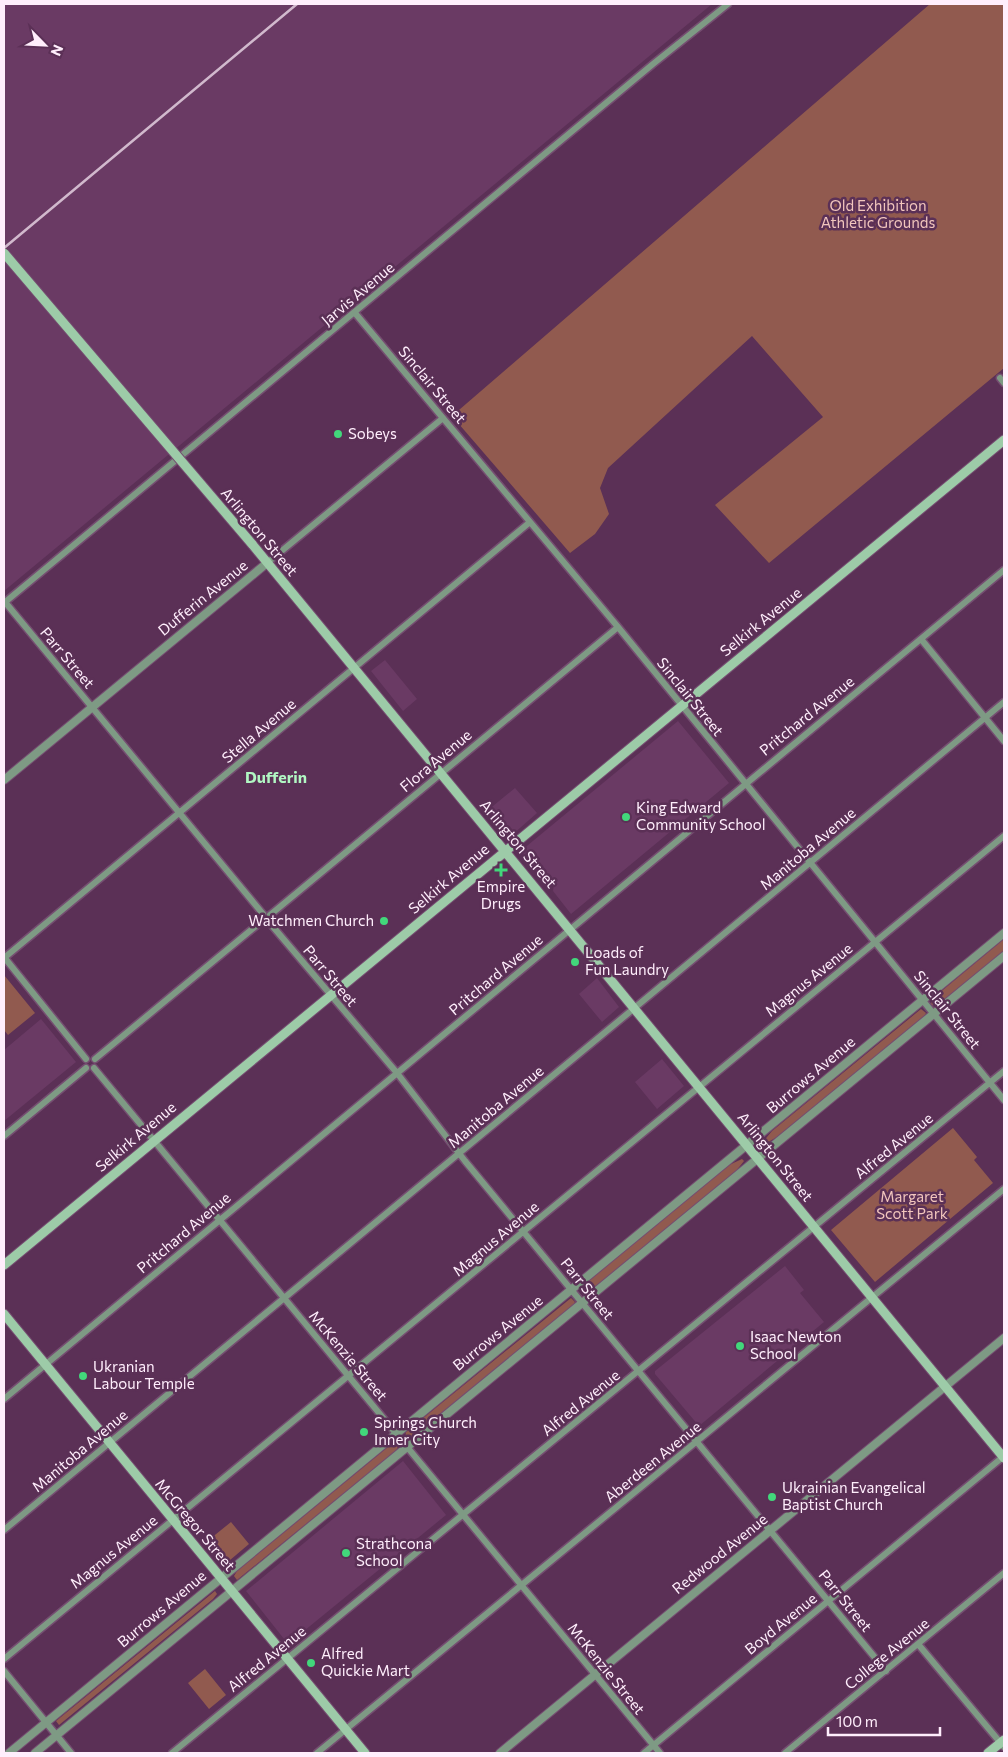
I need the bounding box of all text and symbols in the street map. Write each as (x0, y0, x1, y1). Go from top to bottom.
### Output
north arrow (20, 20, 70, 70)
text: N (47, 42, 67, 59)
park label: Old Exhibition Athletic Grounds (821, 196, 935, 231)
street label: Jarvis Avenue (317, 258, 397, 329)
street label: Sinclair Street (395, 342, 470, 427)
place label: Sobeys (348, 424, 397, 442)
marker: Sobeys (332, 428, 344, 440)
street label: Arlington Street (218, 484, 302, 579)
street label: Dufferin Avenue (154, 556, 251, 639)
street label: Selkirk Avenue (716, 583, 805, 660)
street label: Parr Street (37, 623, 99, 692)
street label: Sinclair Street (654, 654, 728, 739)
street label: Pritchard Avenue (755, 672, 857, 759)
street label: Stella Avenue (218, 694, 299, 766)
street label: Flora Avenue (396, 725, 475, 795)
district label: Dufferin (245, 767, 307, 786)
street label: Arlington Street (477, 796, 561, 891)
place label: King Edward Community School (636, 798, 766, 833)
street label: Manitoba Avenue (756, 803, 859, 893)
marker: King Edward Community School (620, 811, 632, 823)
street label: Selkirk Avenue (404, 839, 492, 917)
marker: Empire Drugs (495, 864, 507, 876)
place label: Empire Drugs (477, 877, 525, 912)
place label: Watchmen Church (248, 911, 374, 929)
marker: Watchmen Church (378, 915, 390, 927)
street label: Pritchard Avenue (445, 930, 546, 1019)
street label: Magnus Avenue (761, 939, 856, 1020)
street label: Parr Street (300, 941, 362, 1010)
place label: Loads of Fun Laundry (585, 943, 669, 978)
marker: Loads of Fun Laundry (569, 956, 581, 968)
street label: Sinclair Street (911, 967, 985, 1052)
street label: Burrows Avenue (762, 1032, 858, 1117)
street label: Manitoba Avenue (444, 1061, 547, 1151)
street label: Selkirk Avenue (91, 1097, 179, 1175)
street label: Arlington Street (734, 1108, 817, 1205)
street label: Alfred Avenue (851, 1108, 936, 1182)
park label: Margaret Scott Park (876, 1187, 948, 1222)
street label: Pritchard Avenue (133, 1188, 234, 1277)
street label: Magnus Avenue (449, 1197, 542, 1279)
street label: Parr Street (557, 1254, 618, 1323)
street label: Burrows Avenue (449, 1291, 546, 1374)
street label: McKenzie Street (306, 1307, 392, 1404)
place label: Isaac Newton School (750, 1327, 842, 1362)
marker: Isaac Newton School (734, 1340, 746, 1352)
place label: Ukranian Labour Temple (93, 1357, 195, 1392)
street label: Alfred Avenue (538, 1365, 623, 1439)
marker: Ukranian Labour Temple (77, 1370, 89, 1382)
street label: Manitoba Avenue (28, 1405, 131, 1495)
place label: Springs Church Inner City (374, 1413, 477, 1448)
street label: Aberdeen Avenue (601, 1417, 704, 1506)
marker: Springs Church Inner City (358, 1426, 370, 1438)
street label: McGregor Street (152, 1475, 239, 1574)
place label: Ukrainian Evangelical Baptist Church (782, 1478, 926, 1513)
marker: Ukrainian Evangelical Baptist Church (766, 1491, 778, 1503)
street label: Redwood Avenue (668, 1509, 771, 1597)
street label: Magnus Avenue (66, 1511, 161, 1592)
place label: Strathcona School (356, 1534, 432, 1569)
marker: Strathcona School (340, 1547, 352, 1559)
street label: Burrows Avenue (113, 1566, 209, 1651)
street label: Parr Street (815, 1566, 876, 1635)
street label: Boyd Avenue (741, 1589, 820, 1658)
street label: College Avenue (840, 1614, 932, 1693)
street label: McKenzie Street (564, 1619, 649, 1718)
street label: Alfred Avenue (224, 1621, 309, 1695)
place label: Alfred Quickie Mart (321, 1644, 410, 1679)
marker: Alfred Quickie Mart (305, 1657, 317, 1669)
scale bar (828, 1704, 940, 1736)
text: 100 m (836, 1712, 878, 1730)

